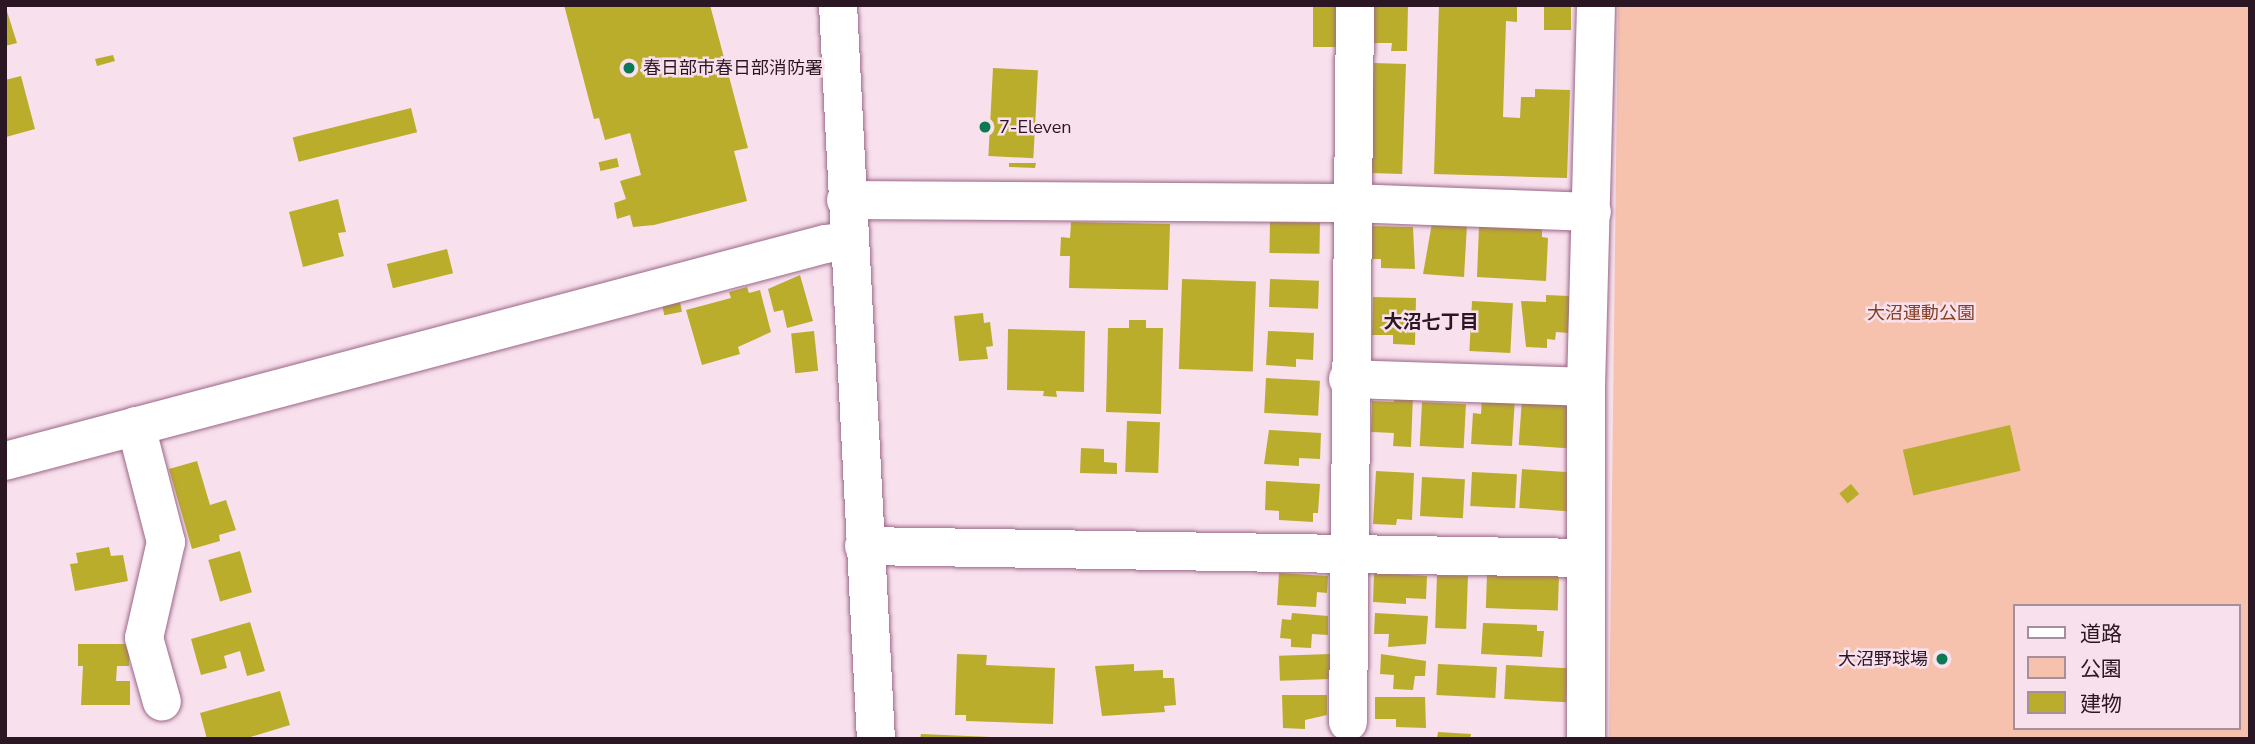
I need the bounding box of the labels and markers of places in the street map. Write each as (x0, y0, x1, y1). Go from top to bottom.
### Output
place label: 春日部市春日部消防署 (643, 57, 823, 79)
marker: 春日部市春日部消防署 (621, 60, 637, 76)
place label: 7-Eleven (999, 116, 1072, 138)
marker: 7-Eleven (977, 119, 993, 135)
place label: 大沼野球場 (1838, 648, 1928, 670)
marker: 大沼野球場 (1934, 651, 1950, 667)

